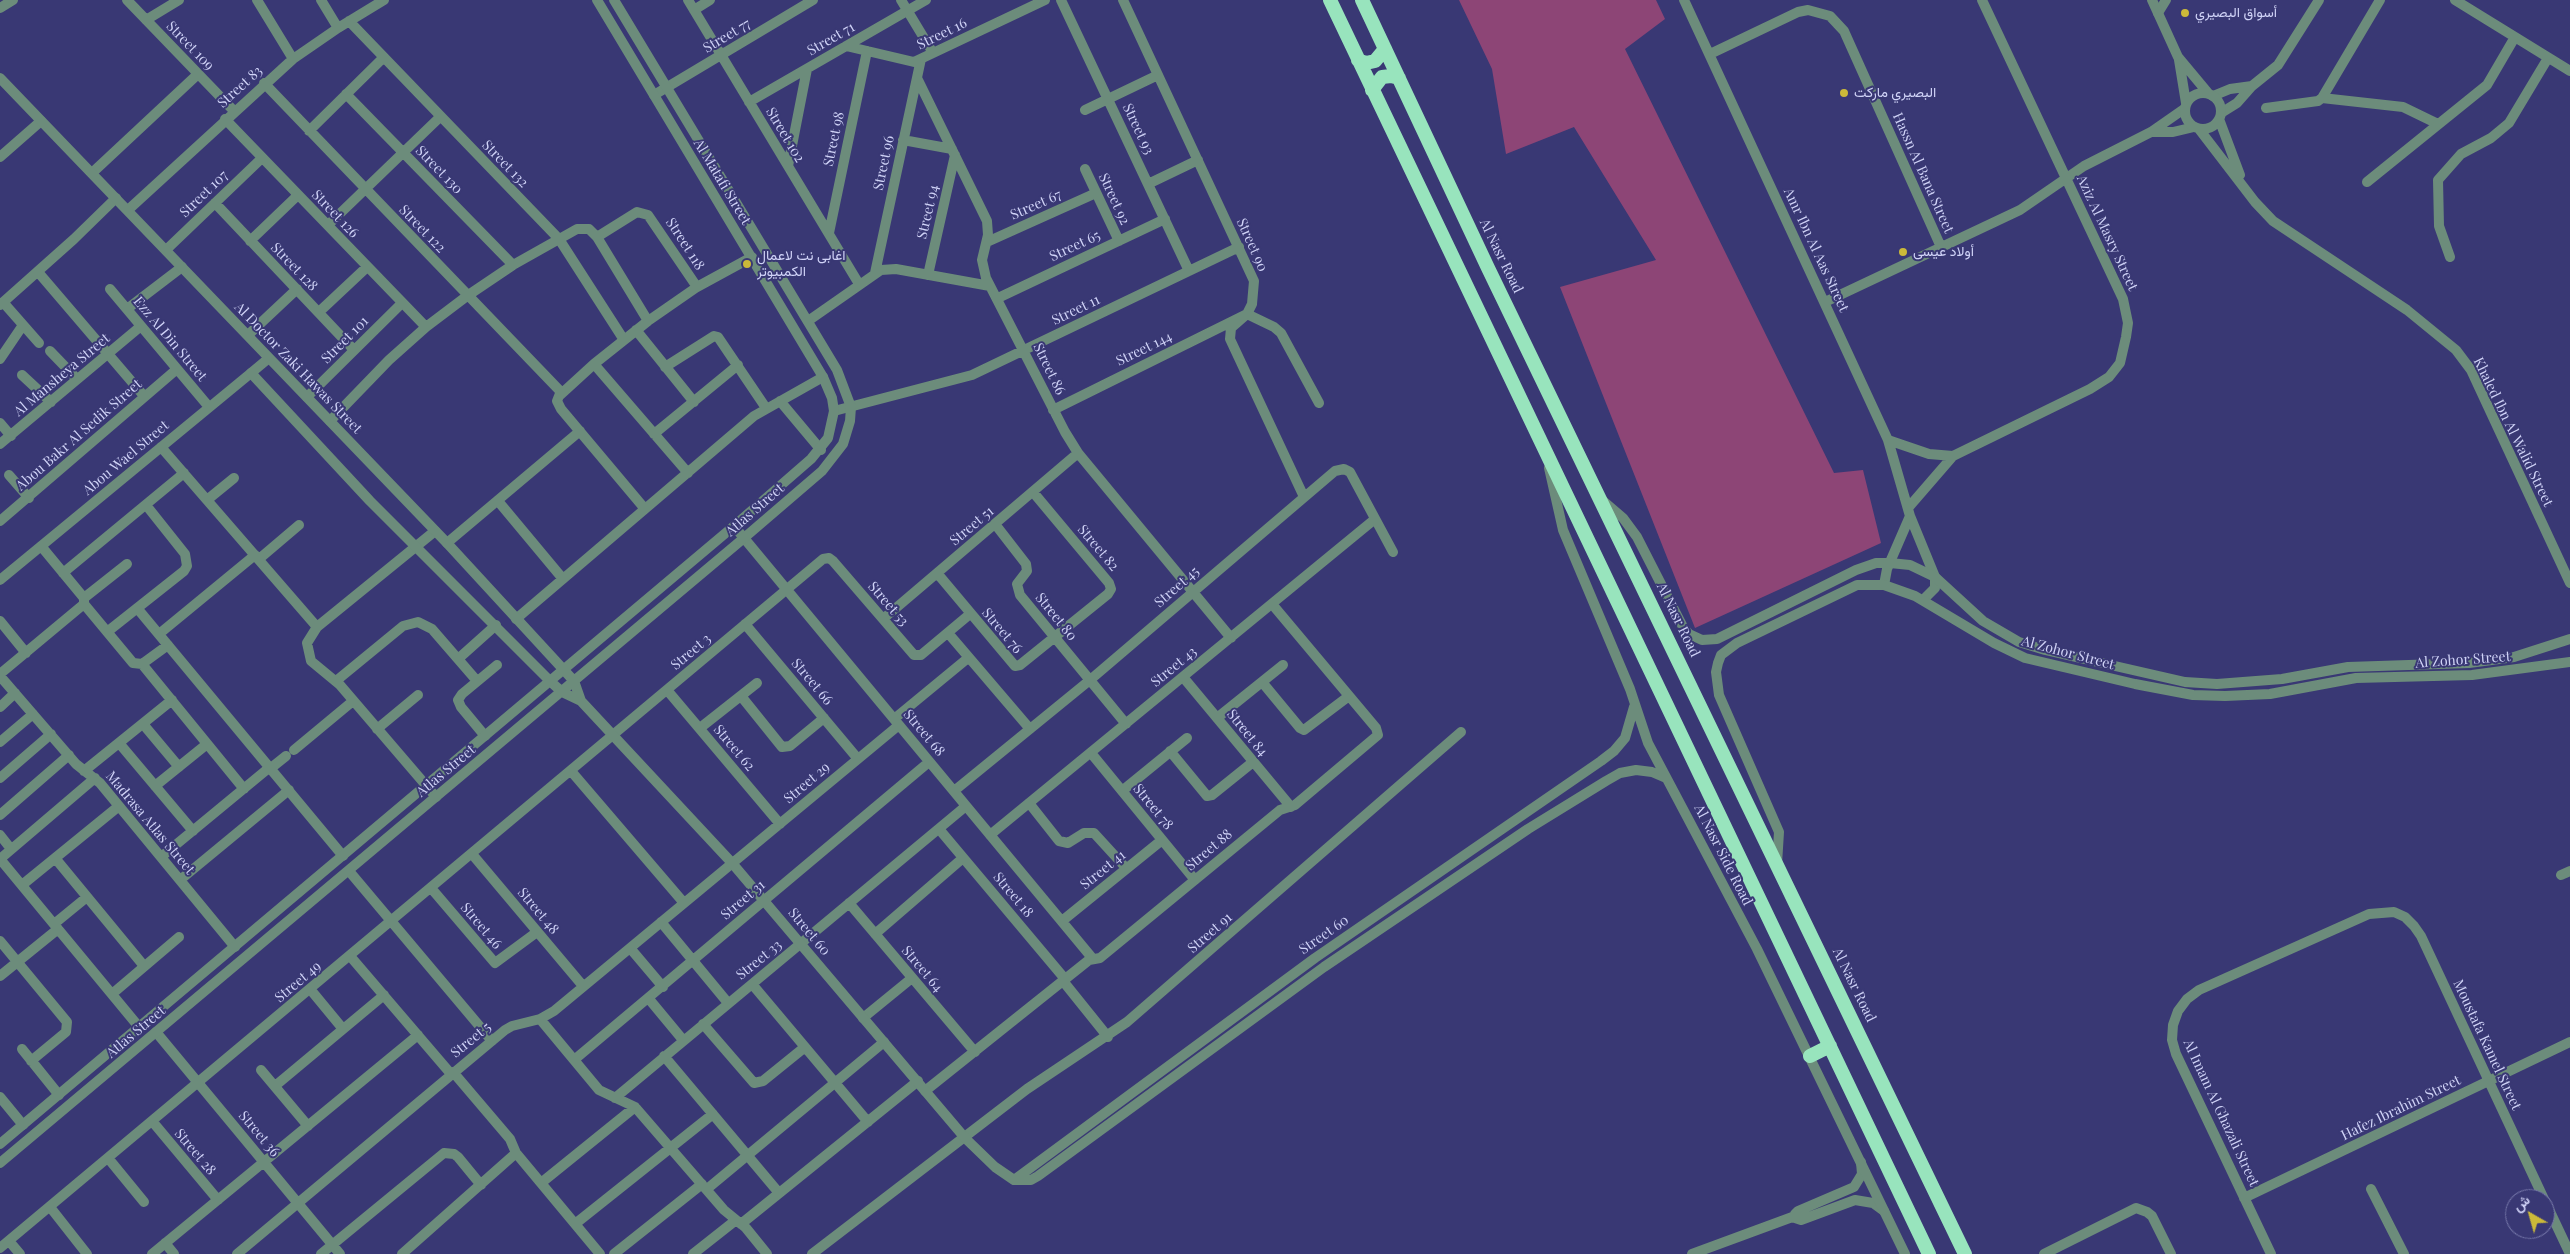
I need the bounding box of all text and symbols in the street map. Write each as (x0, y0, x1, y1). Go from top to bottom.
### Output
place label: أسواق البصيري (2195, 5, 2277, 21)
marker: أسواق البصيري (2179, 7, 2191, 19)
street label: Street 77 (700, 15, 754, 57)
street label: Street 16 (914, 15, 970, 53)
street label: Street 109 (162, 18, 218, 74)
street label: Street 71 (804, 19, 858, 59)
street label: Street 83 (214, 63, 266, 111)
place label: البصيري ماركت (1854, 85, 1936, 101)
marker: البصيري ماركت (1838, 87, 1850, 99)
street label: Street 93 (1119, 101, 1157, 157)
street label: Street 102 (762, 104, 808, 166)
street label: Street 98 (820, 110, 848, 168)
street label: Hassn Al Bana Street (1889, 110, 1957, 236)
street label: Street 96 (870, 134, 898, 192)
street label: Al Matafi Street (690, 136, 754, 228)
street label: Street 132 (478, 137, 532, 191)
street label: Street 130 (412, 142, 466, 198)
street label: Street 107 (176, 167, 232, 221)
street label: Street 92 (1095, 171, 1133, 227)
street label: Aziz Al Masry Street (2073, 172, 2141, 294)
street label: Street 94 (914, 183, 942, 241)
street label: Amr Ibn Al Aas Street (1780, 185, 1852, 315)
street label: Street 67 (1008, 186, 1064, 224)
street label: Street 126 (308, 187, 362, 241)
street label: Street 122 (395, 202, 449, 256)
street label: Street 118 (662, 215, 708, 273)
street label: Street 90 (1233, 216, 1271, 274)
street label: Al Nasr Road (1476, 216, 1526, 296)
street label: Street 65 (1047, 227, 1103, 265)
street label: Street 128 (267, 239, 321, 295)
place label: أولاد عيسى (1913, 244, 1974, 260)
marker: أولاد عيسى (1897, 246, 1909, 258)
place label: اغابى نت لاعمال الكمبيوتر (757, 248, 846, 280)
marker: اغابى نت لاعمال الكمبيوتر (741, 258, 753, 270)
street label: Street 11 (1049, 291, 1103, 329)
street label: Ezz Al Din Street (130, 293, 210, 385)
street label: Al Doctor Zaki Hawas Street (231, 299, 365, 437)
street label: Street 101 (318, 313, 372, 367)
street label: Street 144 (1113, 328, 1175, 370)
street label: Al Mansheya Street (11, 330, 113, 420)
street label: Street 86 (1029, 340, 1069, 398)
street label: Khaled Ibn Al Walid Street (2470, 355, 2556, 509)
street label: Abou Bakr Al Sedik Street (13, 376, 145, 494)
street label: Abou Wael Street (80, 417, 172, 499)
street label: Atlas Street (722, 480, 788, 540)
street label: Street 51 (947, 503, 997, 549)
street label: Street 82 (1074, 522, 1122, 574)
street label: Street 45 (1151, 563, 1203, 611)
street label: Street 53 (864, 578, 912, 630)
street label: Al Nasr Road (1653, 580, 1703, 660)
street label: Street 80 (1032, 590, 1080, 644)
street label: Street 76 (978, 605, 1026, 657)
street label: Street 3 (667, 630, 715, 674)
street label: Al Zohor Street (2020, 633, 2116, 673)
street label: Street 43 (1148, 643, 1200, 691)
street label: Al Zohor Street (2415, 648, 2511, 672)
street label: Street 66 (788, 655, 836, 709)
street label: Street 68 (900, 706, 948, 760)
street label: Street 84 (1223, 706, 1271, 760)
street label: Street 62 (710, 722, 758, 774)
street label: Atlas Street (413, 741, 479, 801)
street label: Street 29 (781, 759, 833, 807)
street label: Madrasa Atlas Street (102, 768, 198, 878)
street label: Street 78 (1129, 781, 1177, 833)
street label: Al Nasr Side Road (1690, 802, 1756, 908)
street label: Street 88 (1182, 826, 1236, 874)
street label: Street 41 (1077, 847, 1129, 893)
street label: Street 18 (989, 869, 1037, 921)
street label: Street 31 (717, 877, 769, 923)
street label: Street 48 (514, 884, 562, 938)
street label: Street 46 (457, 899, 505, 953)
street label: Street 60 (784, 905, 834, 959)
street label: Street 91 (1184, 909, 1236, 957)
street label: Street 60 (1296, 912, 1352, 958)
street label: Street 33 (733, 937, 785, 983)
street label: Street 64 (898, 942, 946, 996)
street label: Al Nasr Road (1829, 945, 1879, 1025)
street label: Street 49 (271, 958, 325, 1006)
street label: Moustafa Kamel Street (2449, 977, 2525, 1113)
street label: Atlas Street (103, 1002, 169, 1062)
street label: Street 5 (447, 1019, 495, 1061)
street label: Al Imam Al Ghazali Street (2179, 1037, 2263, 1189)
street label: Hafez Ibrahim Street (2339, 1072, 2463, 1144)
street label: Street 36 (235, 1108, 283, 1160)
street label: Street 28 (171, 1126, 219, 1178)
north arrow (2505, 1189, 2555, 1239)
text: ش (2509, 1190, 2534, 1215)

